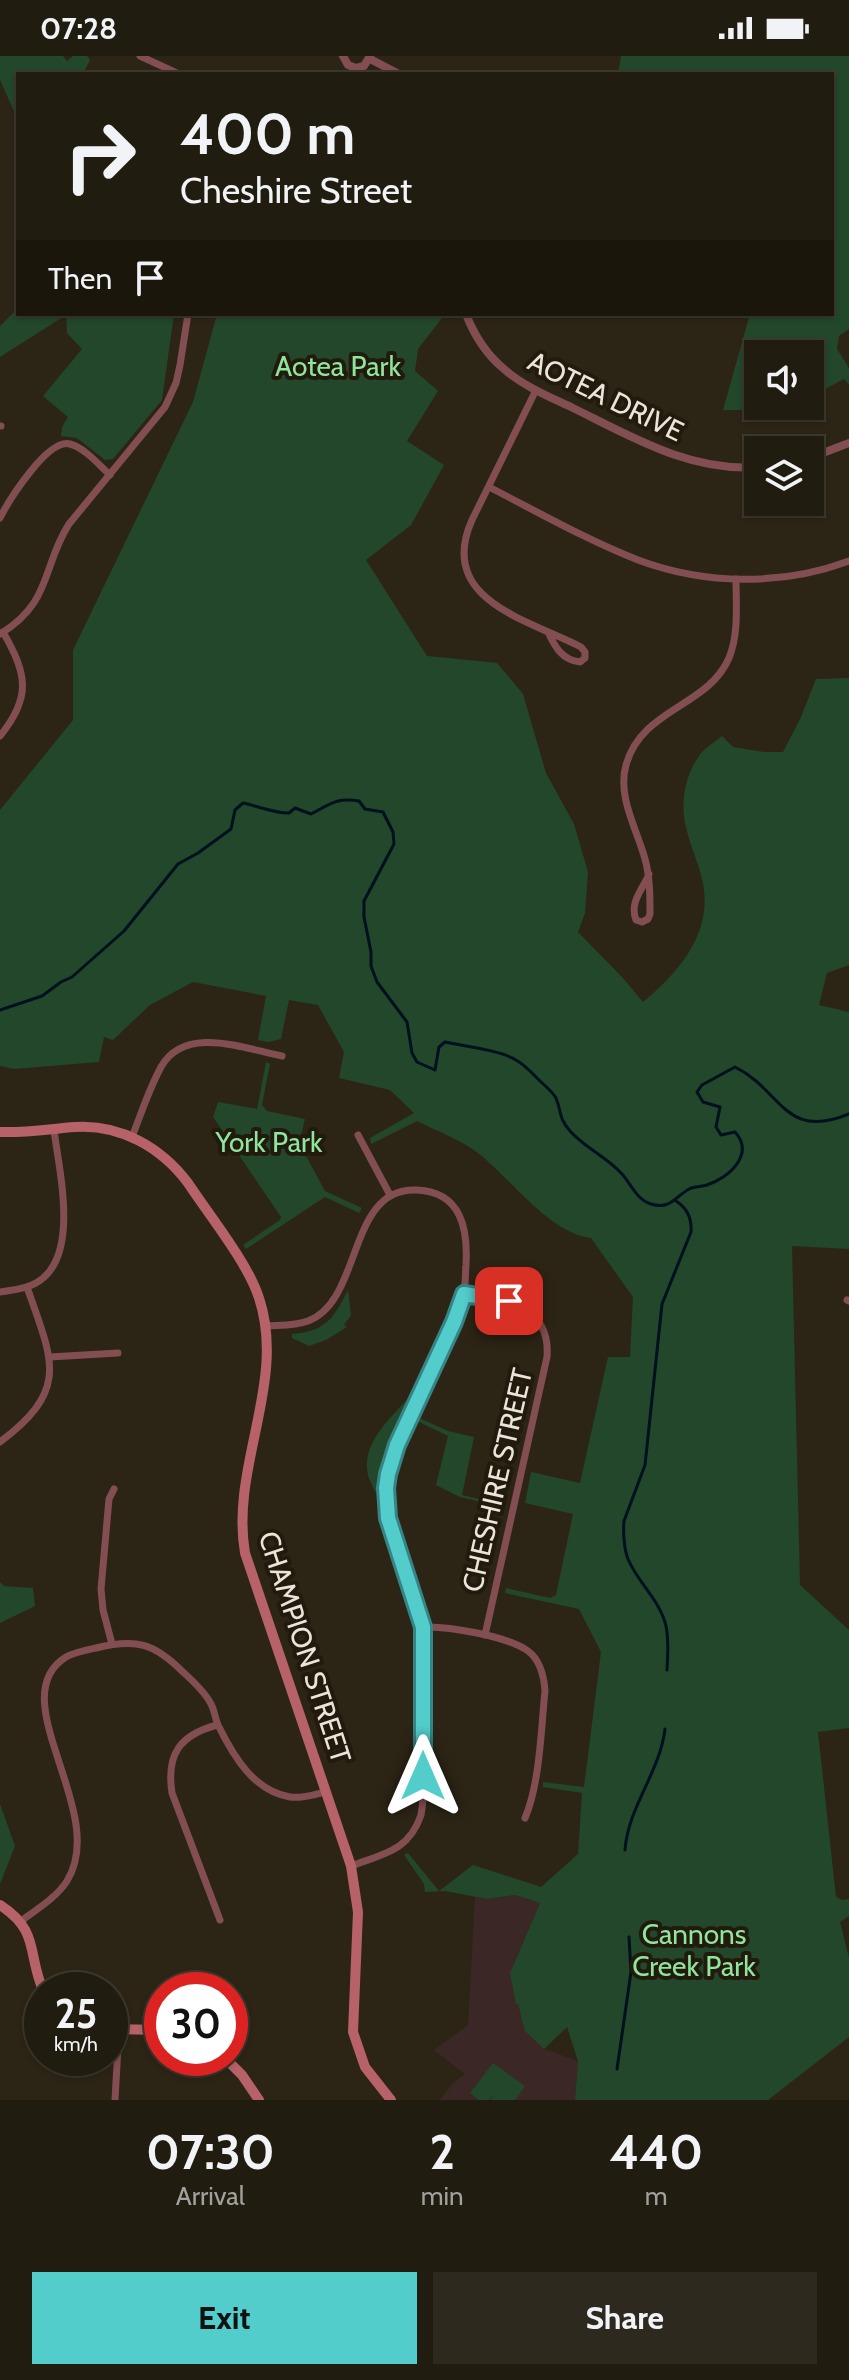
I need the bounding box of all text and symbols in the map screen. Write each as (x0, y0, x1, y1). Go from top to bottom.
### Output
text: 07:28 (40, 10, 117, 47)
text: 400 m (180, 100, 355, 168)
icon: right (48, 104, 152, 208)
text: Cheshire Street (180, 168, 412, 212)
icon: arrive (128, 256, 172, 300)
text: Then (48, 260, 112, 297)
map controls (744, 340, 824, 516)
button: sound (744, 340, 824, 420)
street label: AOTEA DRIVE (523, 344, 689, 448)
park label: Aotea Park (275, 349, 401, 383)
button: layers (744, 436, 824, 516)
park label: York Park (214, 1125, 323, 1159)
pin (475, 1267, 543, 1335)
icon: arrive (487, 1279, 531, 1323)
street label: CHESHIRE STREET (455, 1365, 539, 1595)
street label: CHAMPION STREET (251, 1527, 359, 1767)
position arrow (381, 1734, 465, 1818)
park label: Cannons Creek Park (632, 1917, 756, 1983)
speed limit sign: 30 (144, 1972, 248, 2076)
text: 25 (55, 1989, 97, 2038)
text: km/h (54, 2032, 98, 2056)
text: 07:30 (146, 2123, 275, 2181)
text: 2 (429, 2123, 455, 2181)
text: 440 (610, 2123, 703, 2181)
text: Arrival (176, 2180, 245, 2212)
text: min (421, 2180, 464, 2212)
text: m (645, 2180, 668, 2212)
button: Exit (32, 2272, 417, 2364)
button: Share (433, 2272, 817, 2364)

